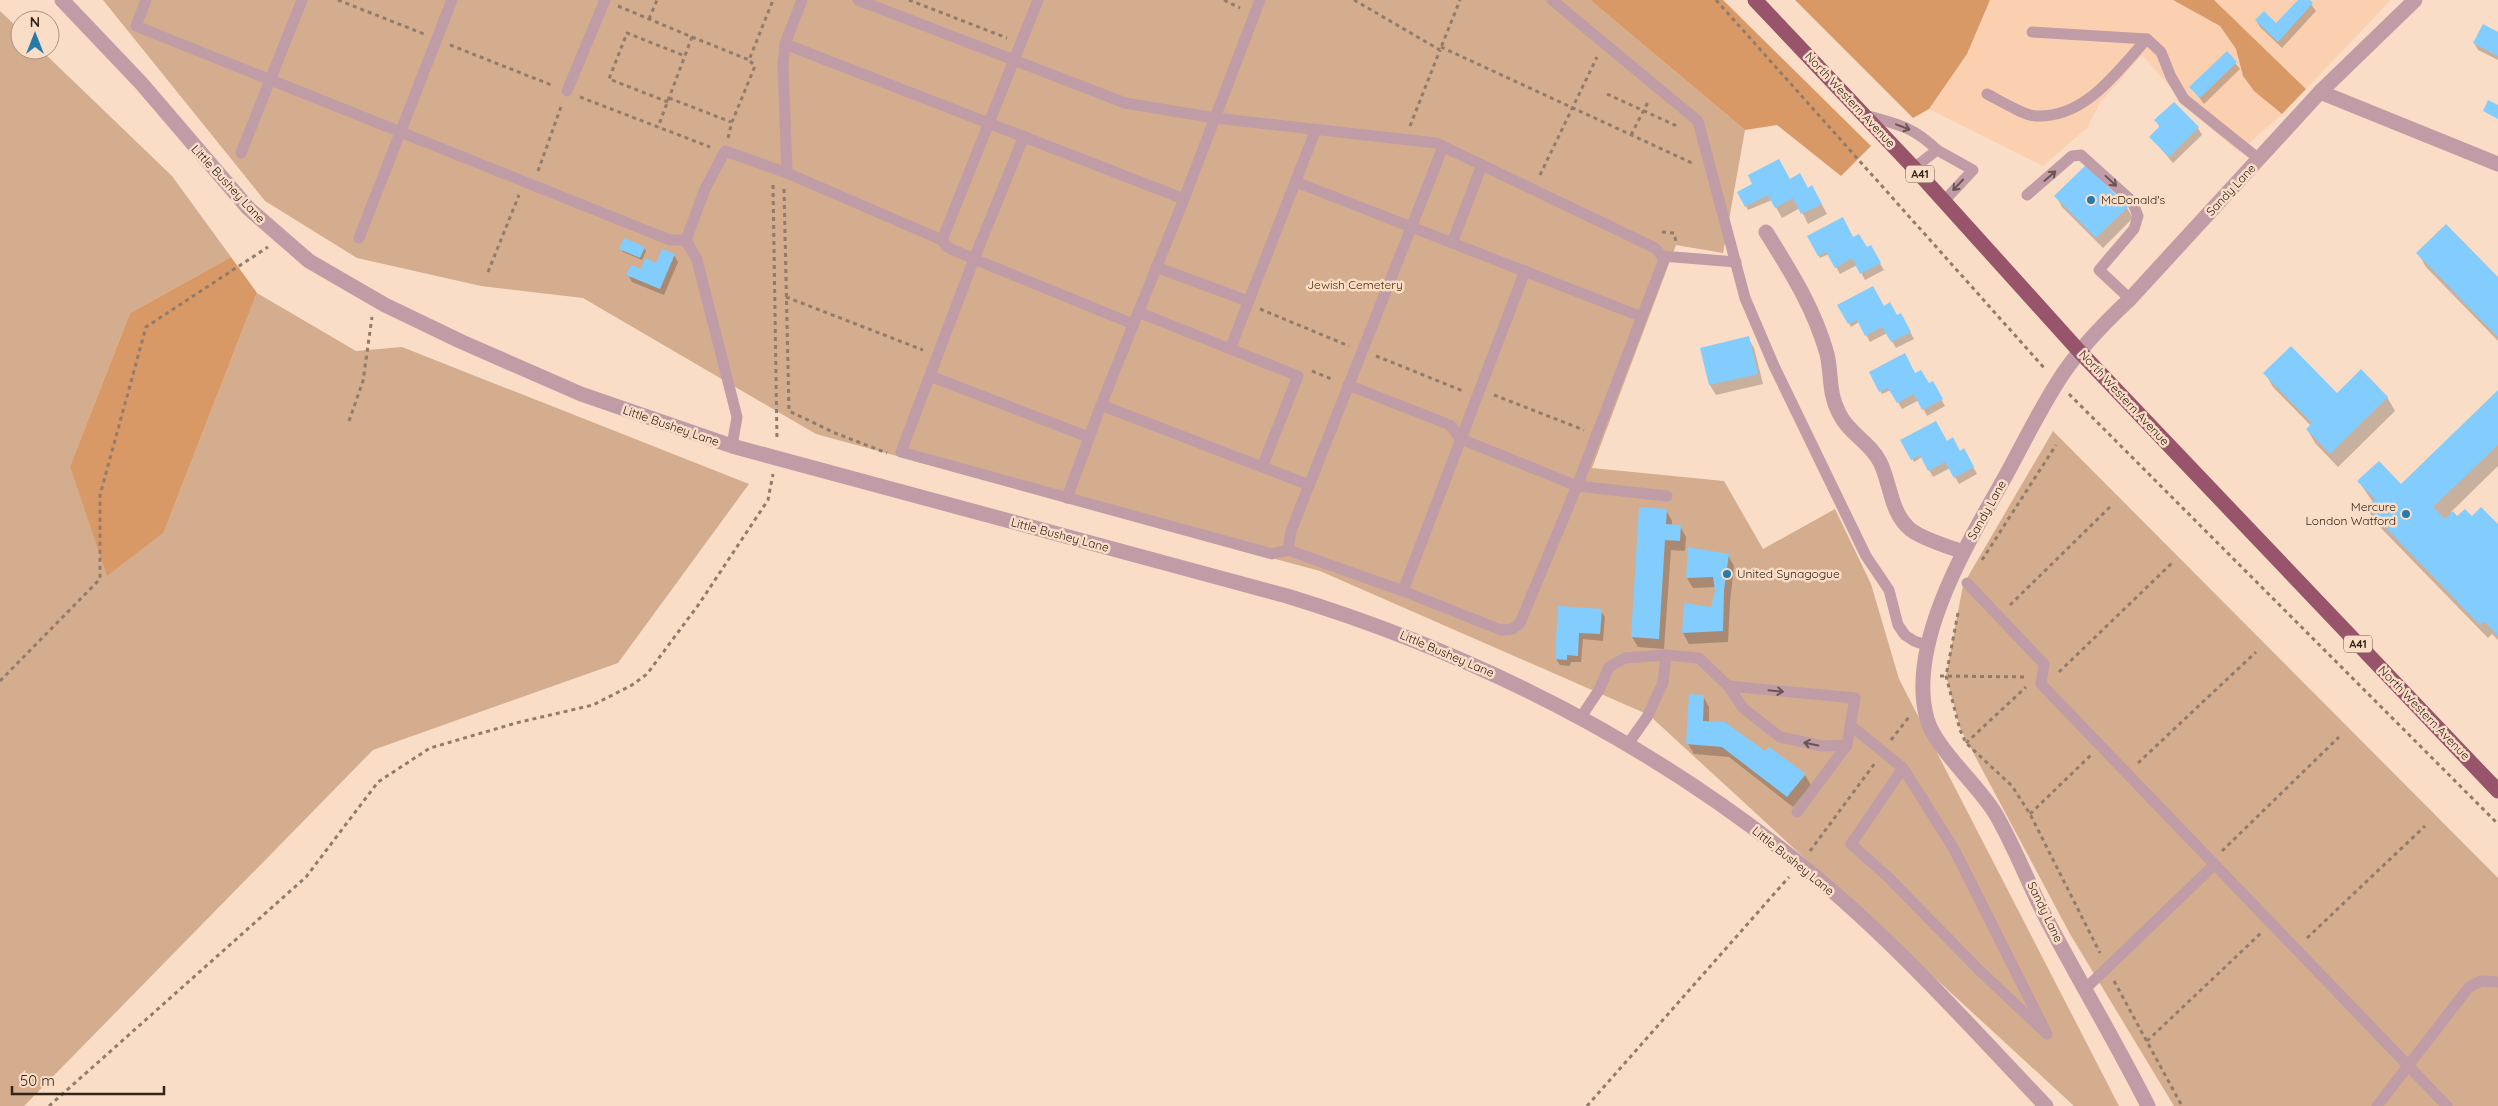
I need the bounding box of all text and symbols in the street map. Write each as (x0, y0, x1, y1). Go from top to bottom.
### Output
north arrow (10, 10, 60, 60)
text: N (30, 13, 40, 31)
street label: North Western Avenue (1802, 49, 1899, 151)
one-way arrow (1895, 123, 1910, 132)
street label: Little Bushey Lane (188, 142, 268, 226)
street label: Sandy Lane (2203, 160, 2259, 219)
road number: A41 (1906, 165, 1934, 182)
one-way arrow (2043, 170, 2056, 181)
one-way arrow (2105, 175, 2117, 187)
one-way arrow (1952, 179, 1964, 192)
place label: McDonald's (2101, 192, 2166, 207)
marker: McDonald's (2085, 194, 2097, 206)
park label: Jewish Cemetery (1307, 277, 1403, 292)
street label: North Western Avenue (2076, 347, 2173, 449)
street label: Little Bushey Lane (621, 402, 722, 449)
street label: Sandy Lane (1964, 477, 2009, 542)
place label: Mercure London Watford (2305, 499, 2396, 528)
marker: Mercure London Watford (2400, 508, 2412, 520)
street label: Little Bushey Lane (1009, 514, 1111, 555)
place label: United Synagogue (1737, 566, 1840, 581)
marker: United Synagogue (1721, 568, 1733, 580)
street label: Little Bushey Lane (1398, 627, 1497, 680)
road number: A41 (2344, 636, 2372, 652)
street label: North Western Avenue (2375, 662, 2473, 763)
one-way arrow (1768, 686, 1784, 696)
one-way arrow (1803, 738, 1819, 748)
street label: Little Bushey Lane (1749, 823, 1837, 898)
street label: Sandy Lane (2024, 879, 2067, 945)
scale bar (12, 1064, 165, 1096)
text: 50 m (20, 1071, 55, 1090)

